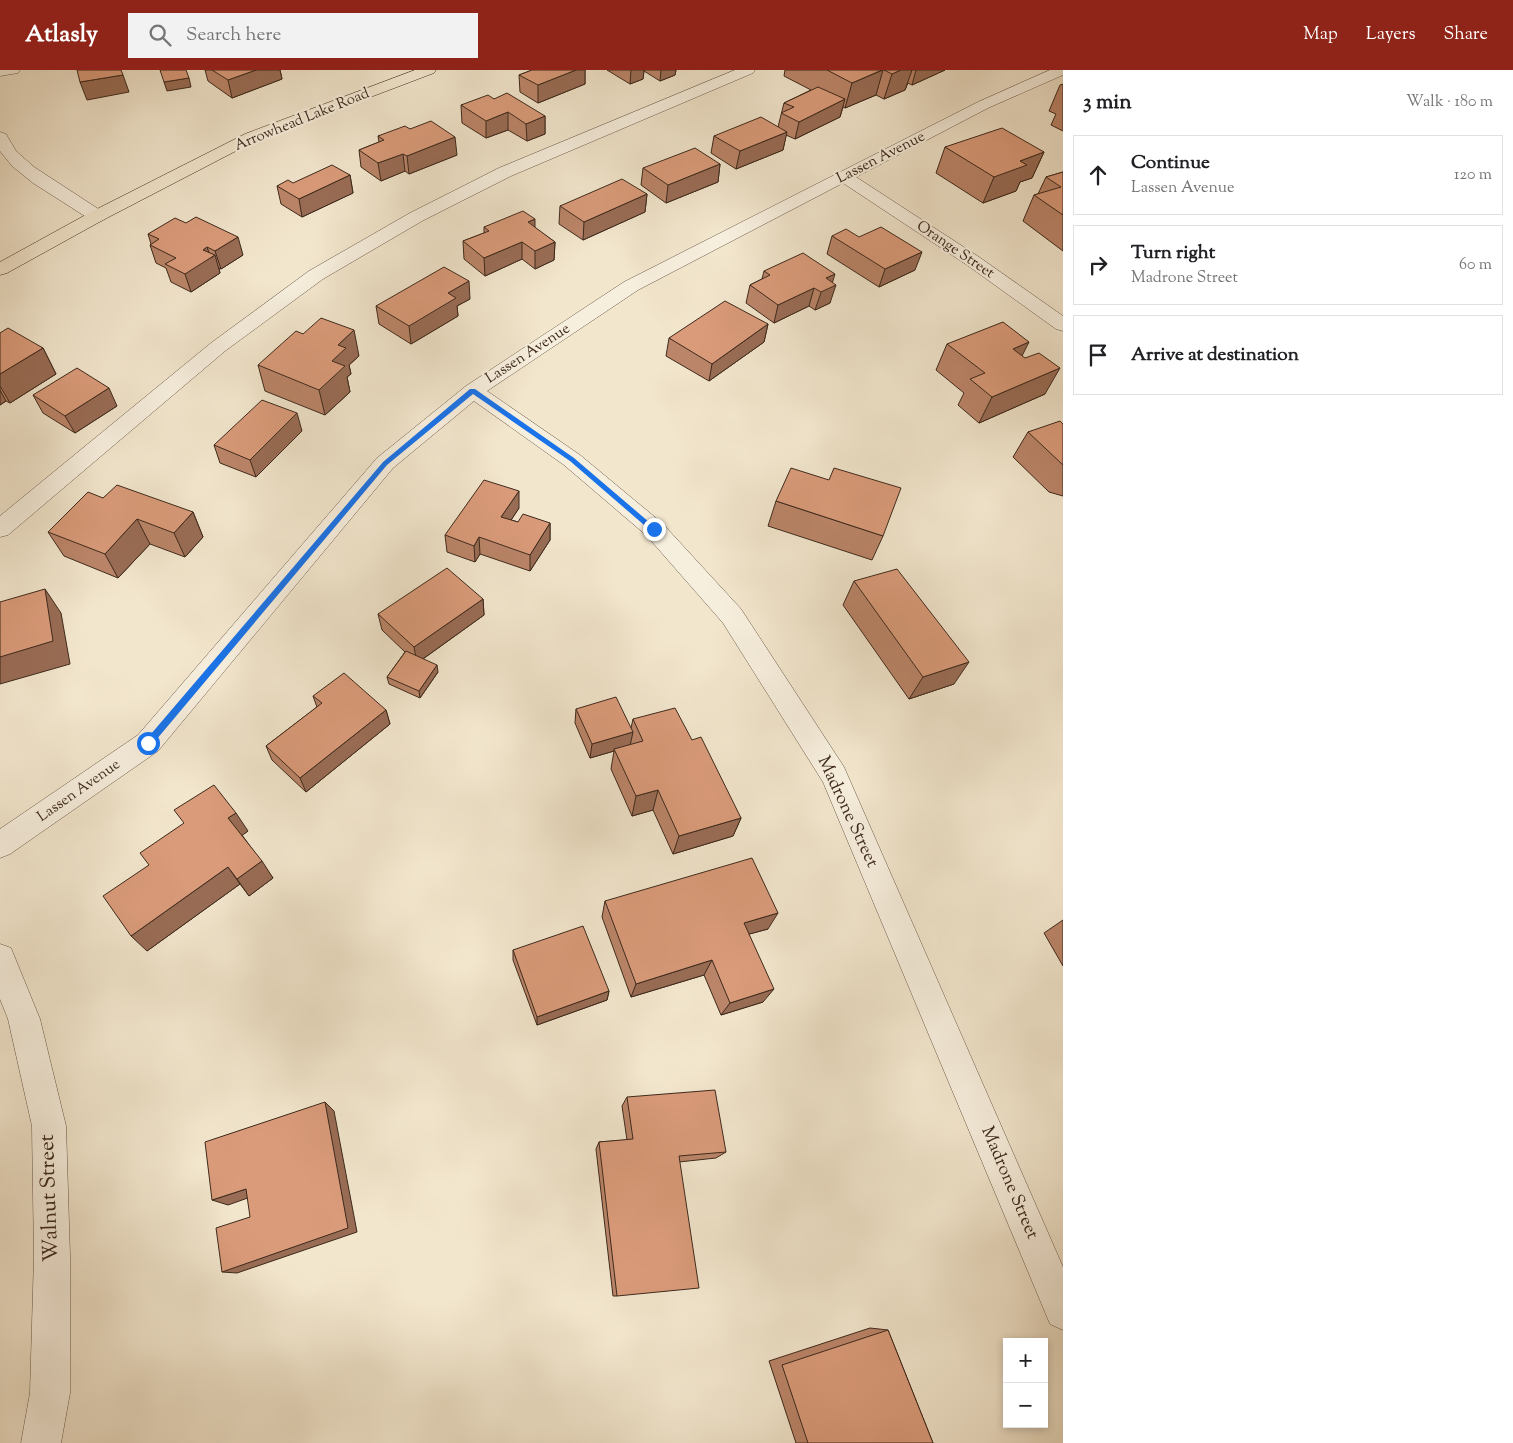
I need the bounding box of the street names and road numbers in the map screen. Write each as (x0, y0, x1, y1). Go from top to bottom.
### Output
street label: Arrowhead Lake Road (231, 83, 373, 157)
street label: Lassen Avenue (833, 127, 929, 189)
street label: Orange Street (912, 216, 998, 284)
street label: Lassen Avenue (482, 319, 574, 389)
street label: Madrone Street (810, 752, 884, 872)
street label: Lassen Avenue (33, 755, 125, 827)
street label: Madrone Street (974, 1123, 1044, 1243)
street label: Walnut Street (33, 1134, 67, 1262)

